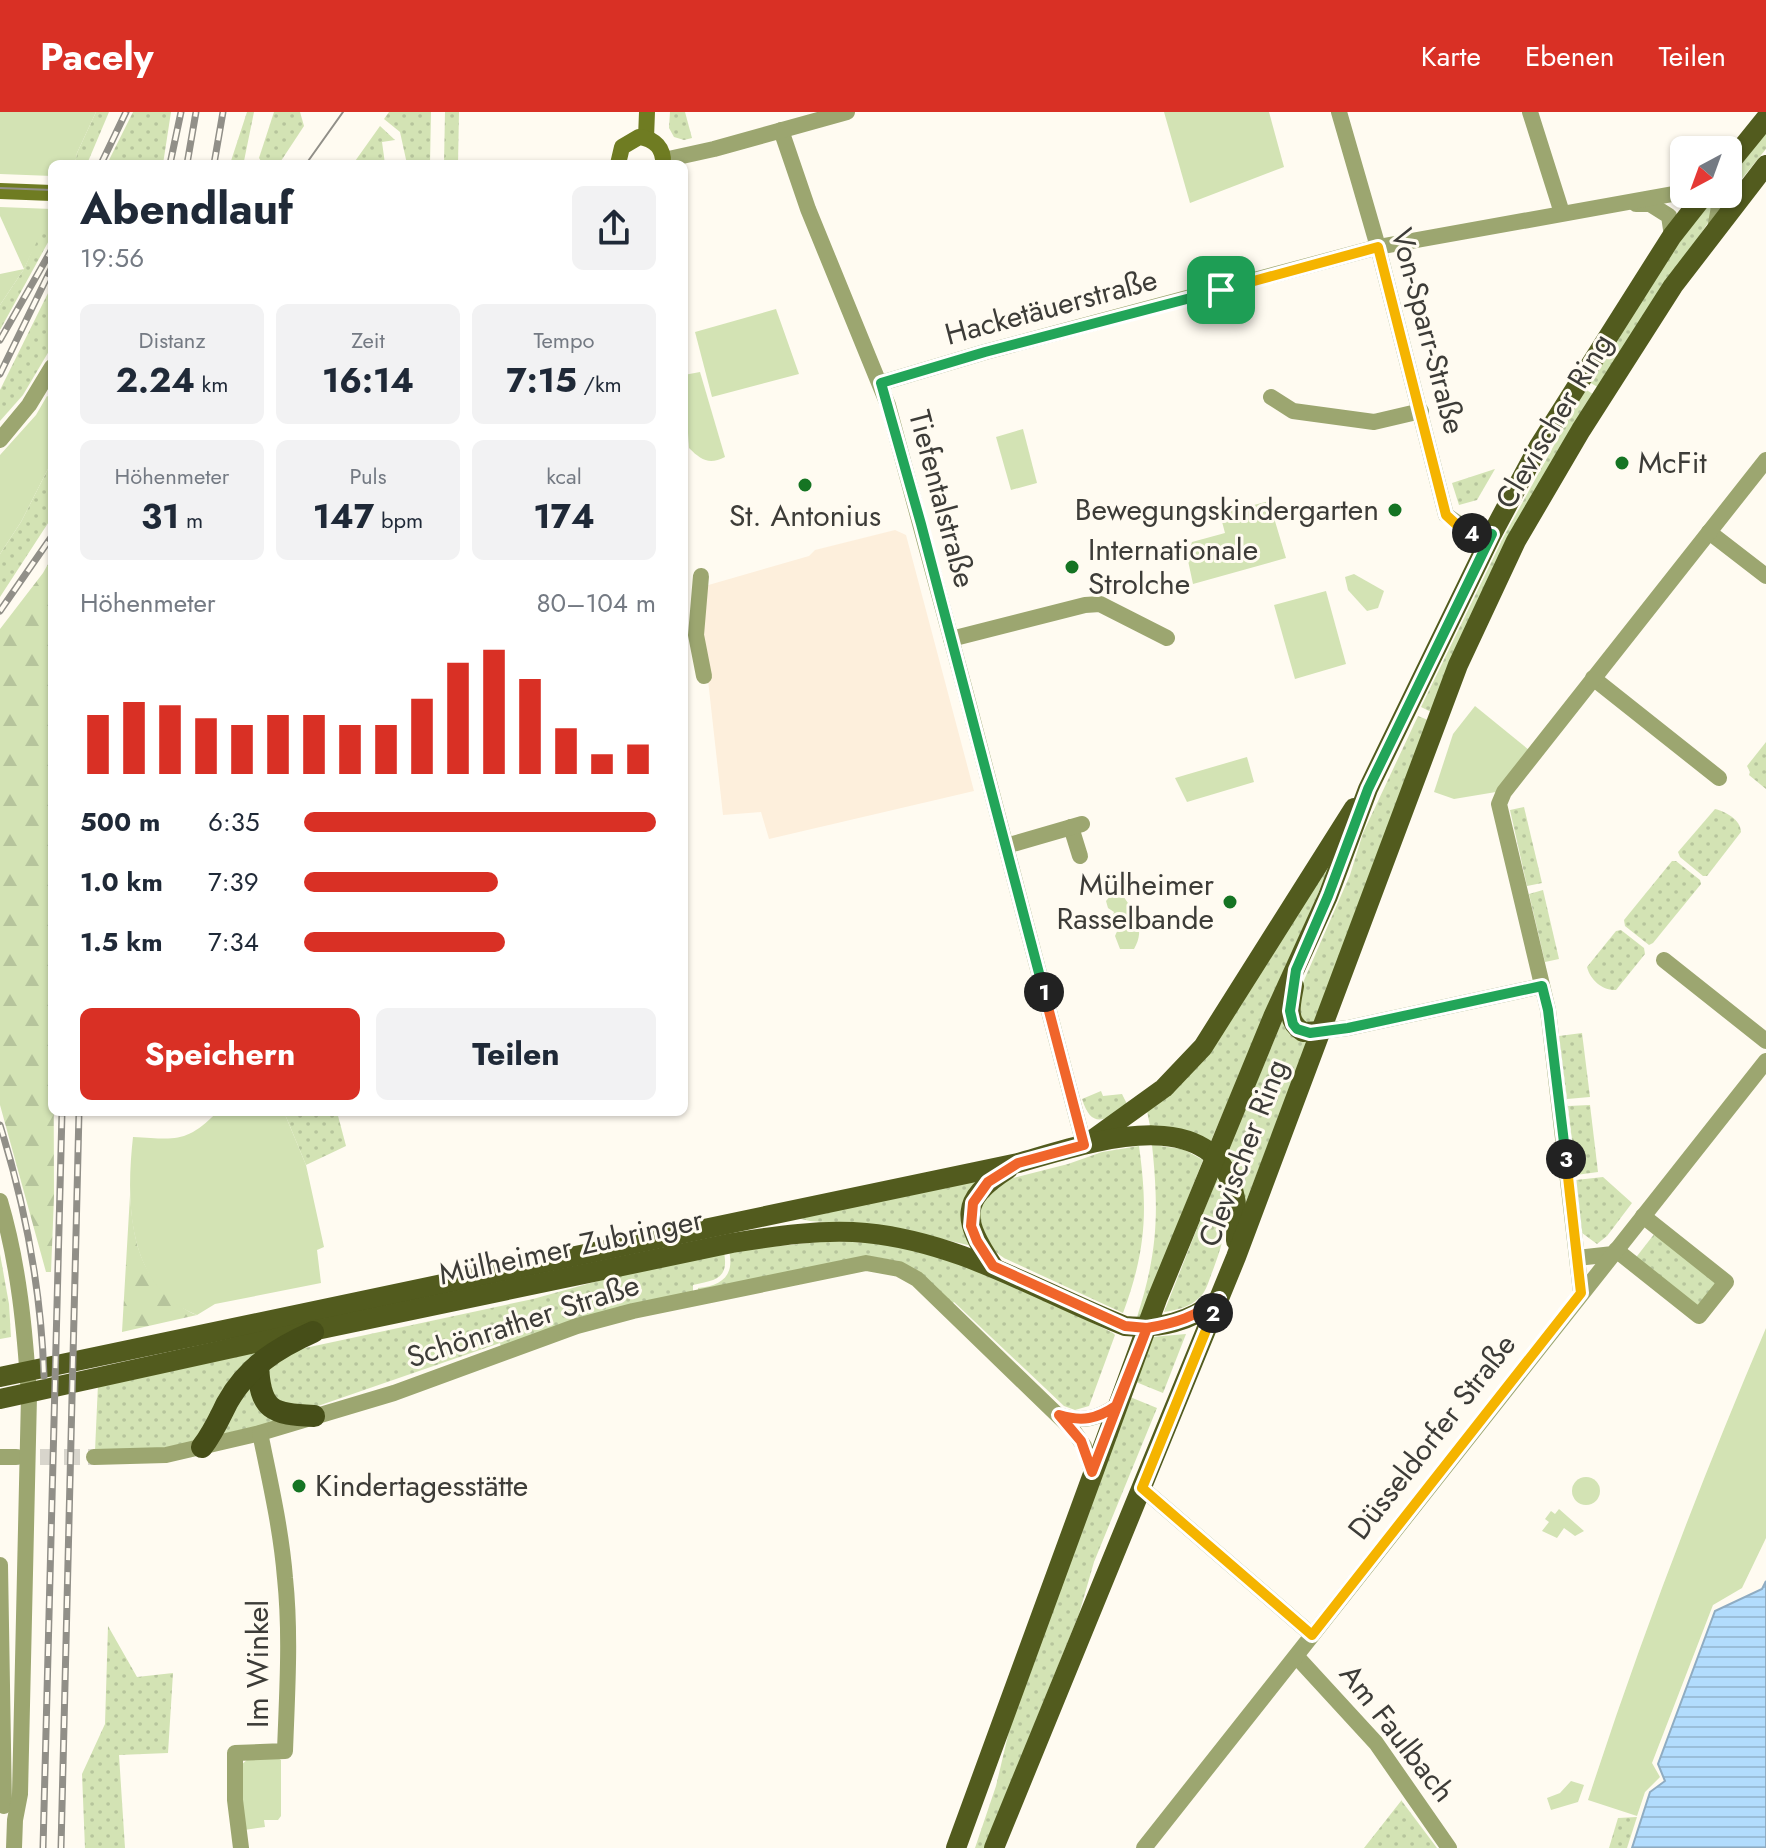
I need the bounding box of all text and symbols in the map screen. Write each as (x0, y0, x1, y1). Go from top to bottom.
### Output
text: Pacely (40, 29, 154, 84)
text: Karte (1421, 36, 1481, 77)
text: Ebenen (1525, 36, 1615, 77)
text: Teilen (1659, 36, 1726, 77)
north arrow (1670, 136, 1742, 208)
map controls (1670, 136, 1742, 208)
text: Abendlauf (80, 177, 293, 241)
button: share (572, 186, 656, 270)
street label: Von-Sparr-Straße (1380, 223, 1477, 439)
text: 19:56 (80, 239, 144, 277)
pin (1187, 256, 1255, 324)
street label: Hacketäuerstraße (940, 258, 1162, 356)
icon: arrive (1199, 268, 1243, 312)
text: Distanz (138, 324, 206, 356)
text: Zeit (351, 324, 385, 356)
text: Tempo (533, 324, 595, 356)
street label: Clevischer Ring (1484, 325, 1623, 517)
text: 2.24 (116, 356, 195, 405)
text: 16:14 (322, 356, 414, 405)
text: 7:15 (506, 356, 577, 405)
text: km (195, 368, 228, 400)
text: /km (577, 368, 622, 400)
street label: Tiefentalstraße (898, 405, 987, 592)
place label: McFit (1638, 441, 1707, 484)
marker: McFit (1613, 454, 1631, 472)
text: Höhenmeter (115, 460, 229, 492)
text: Puls (349, 460, 387, 492)
text: kcal (546, 460, 582, 492)
marker: St. Antonius (796, 476, 814, 494)
place label: Bewegungskindergarten (1075, 488, 1379, 531)
text: 31 (141, 492, 179, 541)
text: 147 (313, 492, 374, 541)
text: 174 (533, 492, 595, 541)
place label: St. Antonius (729, 494, 881, 537)
marker: Bewegungskindergarten (1386, 501, 1404, 519)
text: m (179, 504, 203, 536)
text: bpm (374, 504, 423, 536)
pin: 4 (1452, 513, 1492, 553)
text: 4 (1464, 517, 1480, 549)
place label: Internationale Strolche (1088, 528, 1258, 605)
marker: Internationale Strolche (1063, 558, 1081, 576)
text: Höhenmeter (80, 584, 216, 622)
text: 80–104 m (536, 584, 656, 622)
text: 500 m (80, 803, 160, 841)
text: 6:35 (208, 803, 260, 841)
text: 1.0 km (80, 863, 163, 901)
text: 7:39 (208, 863, 259, 901)
place label: Mülheimer Rasselbande (1056, 863, 1215, 940)
marker: Mülheimer Rasselbande (1221, 893, 1239, 911)
text: 1.5 km (80, 923, 163, 961)
text: 7:34 (208, 923, 259, 961)
pin: 1 (1024, 972, 1064, 1012)
text: 1 (1038, 976, 1050, 1008)
button: Speichern (80, 1008, 360, 1100)
button: Teilen (376, 1008, 656, 1100)
street label: Clevischer Ring (1187, 1053, 1298, 1253)
pin: 3 (1546, 1139, 1586, 1179)
text: 3 (1559, 1143, 1573, 1175)
street label: Mülheimer Zubringer (435, 1197, 708, 1296)
street label: Schönrather Straße (401, 1263, 644, 1378)
pin: 2 (1193, 1293, 1233, 1333)
text: 2 (1206, 1297, 1220, 1329)
street label: Düsseldorfer Straße (1338, 1325, 1526, 1549)
place label: Kindertagesstätte (315, 1464, 528, 1507)
marker: Kindertagesstätte (290, 1477, 308, 1495)
street label: Im Winkel (236, 1600, 279, 1728)
street label: Am Faulbach (1330, 1654, 1465, 1811)

